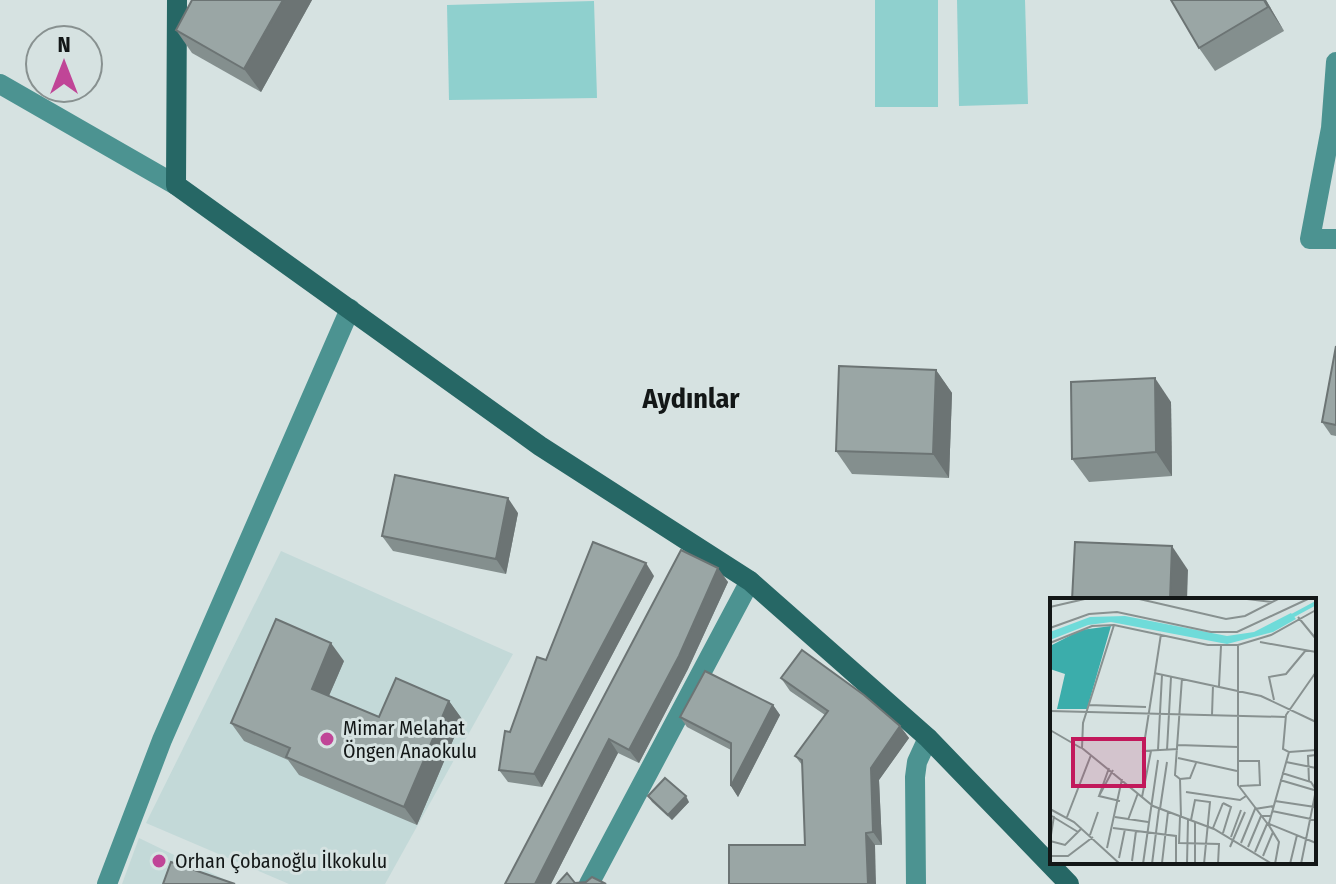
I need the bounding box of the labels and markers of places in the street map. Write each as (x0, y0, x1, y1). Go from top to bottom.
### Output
place label: Mimar Melahat Öngen Anaokulu (343, 716, 477, 763)
marker: Mimar Melahat Öngen Anaokulu (318, 730, 336, 748)
place label: Orhan Çobanoğlu İlkokulu (175, 849, 387, 874)
marker: Orhan Çobanoğlu İlkokulu (150, 852, 168, 870)

